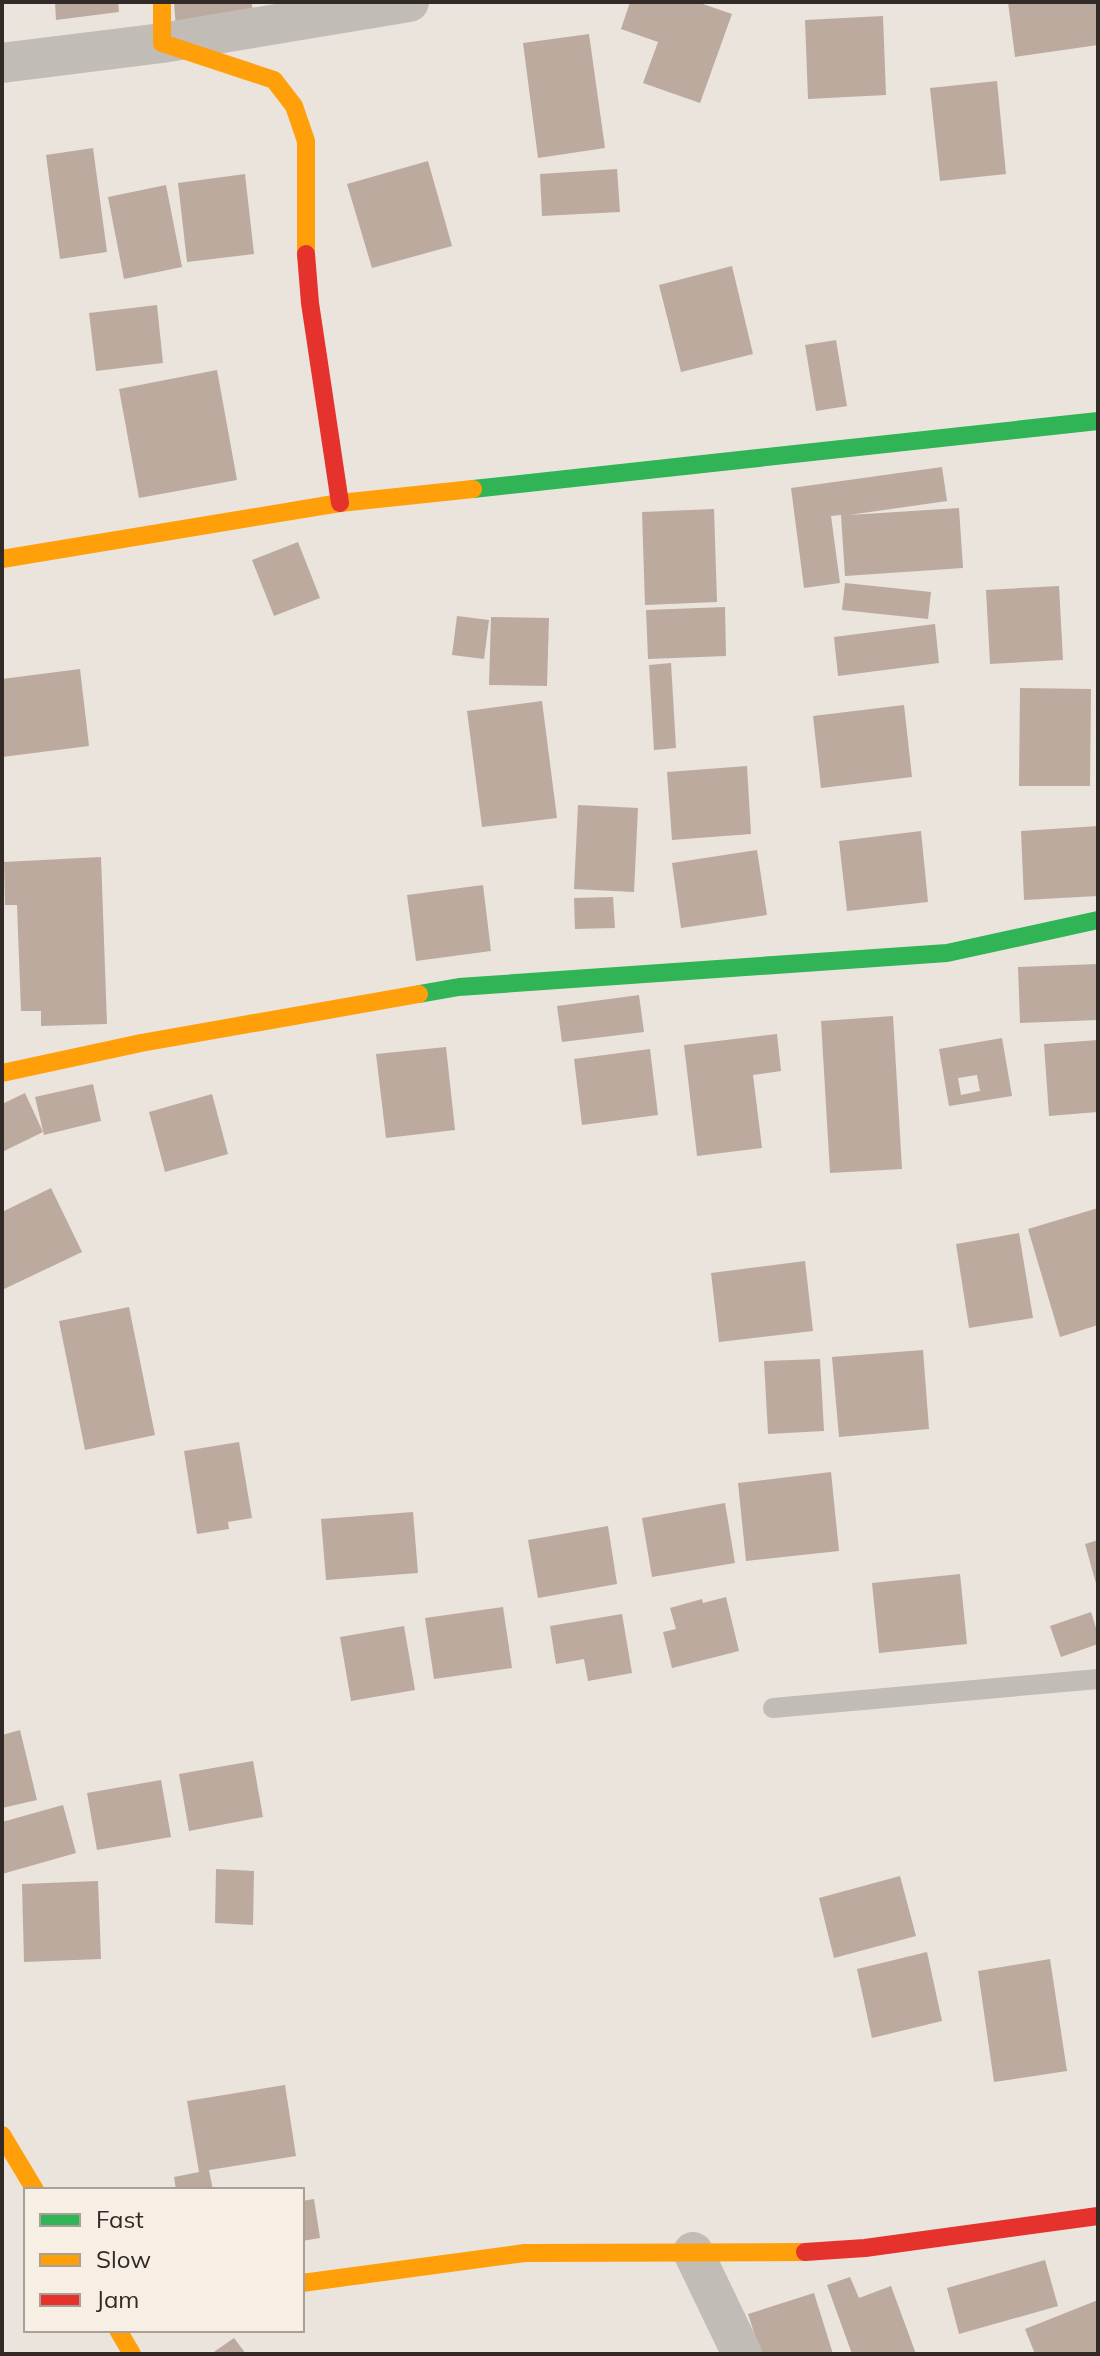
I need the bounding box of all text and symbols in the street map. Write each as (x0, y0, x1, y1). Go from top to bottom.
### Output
legend (24, 2188, 304, 2332)
text: Fast (96, 2204, 144, 2234)
text: Slow (96, 2244, 151, 2274)
text: Jam (96, 2284, 139, 2314)

